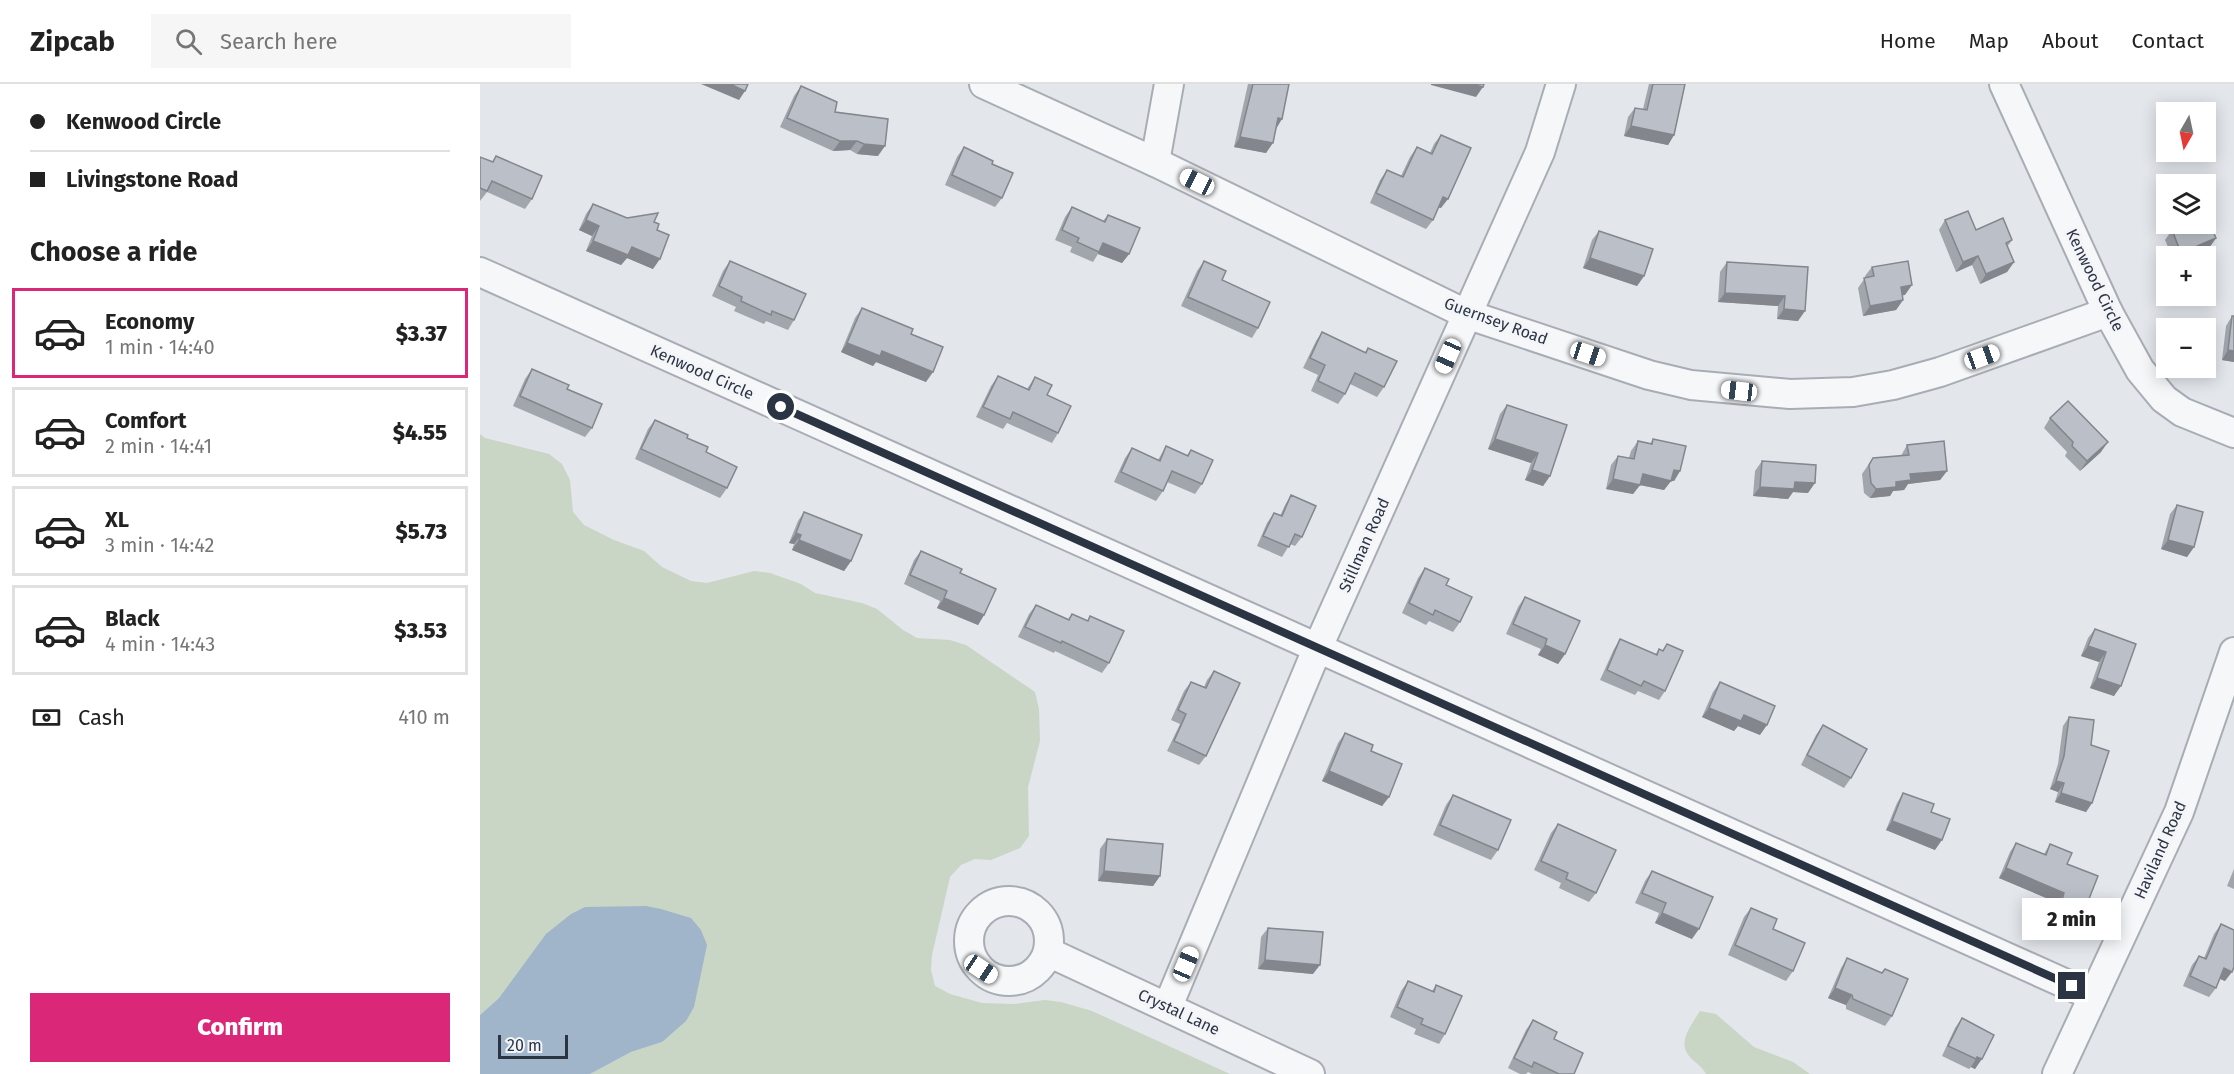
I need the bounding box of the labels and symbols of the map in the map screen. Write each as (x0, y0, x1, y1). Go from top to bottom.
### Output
north arrow (2156, 102, 2216, 162)
car (1177, 166, 1217, 198)
street label: Kenwood Circle (2062, 226, 2128, 334)
street label: Guernsey Road (1442, 293, 1550, 349)
car (1432, 336, 1464, 376)
car (1568, 340, 1608, 368)
street label: Kenwood Circle (647, 341, 757, 403)
car (1962, 342, 2002, 372)
car (1720, 380, 1758, 402)
route start (767, 393, 794, 420)
street label: Stillman Road (1335, 495, 1393, 595)
street label: Haviland Road (2130, 798, 2190, 902)
callout: 2 min (2022, 899, 2122, 941)
car (1171, 944, 1201, 984)
car (961, 951, 1001, 987)
route end (2058, 972, 2085, 999)
street label: Crystal Lane (1135, 985, 1223, 1039)
scale bar (498, 1032, 568, 1060)

